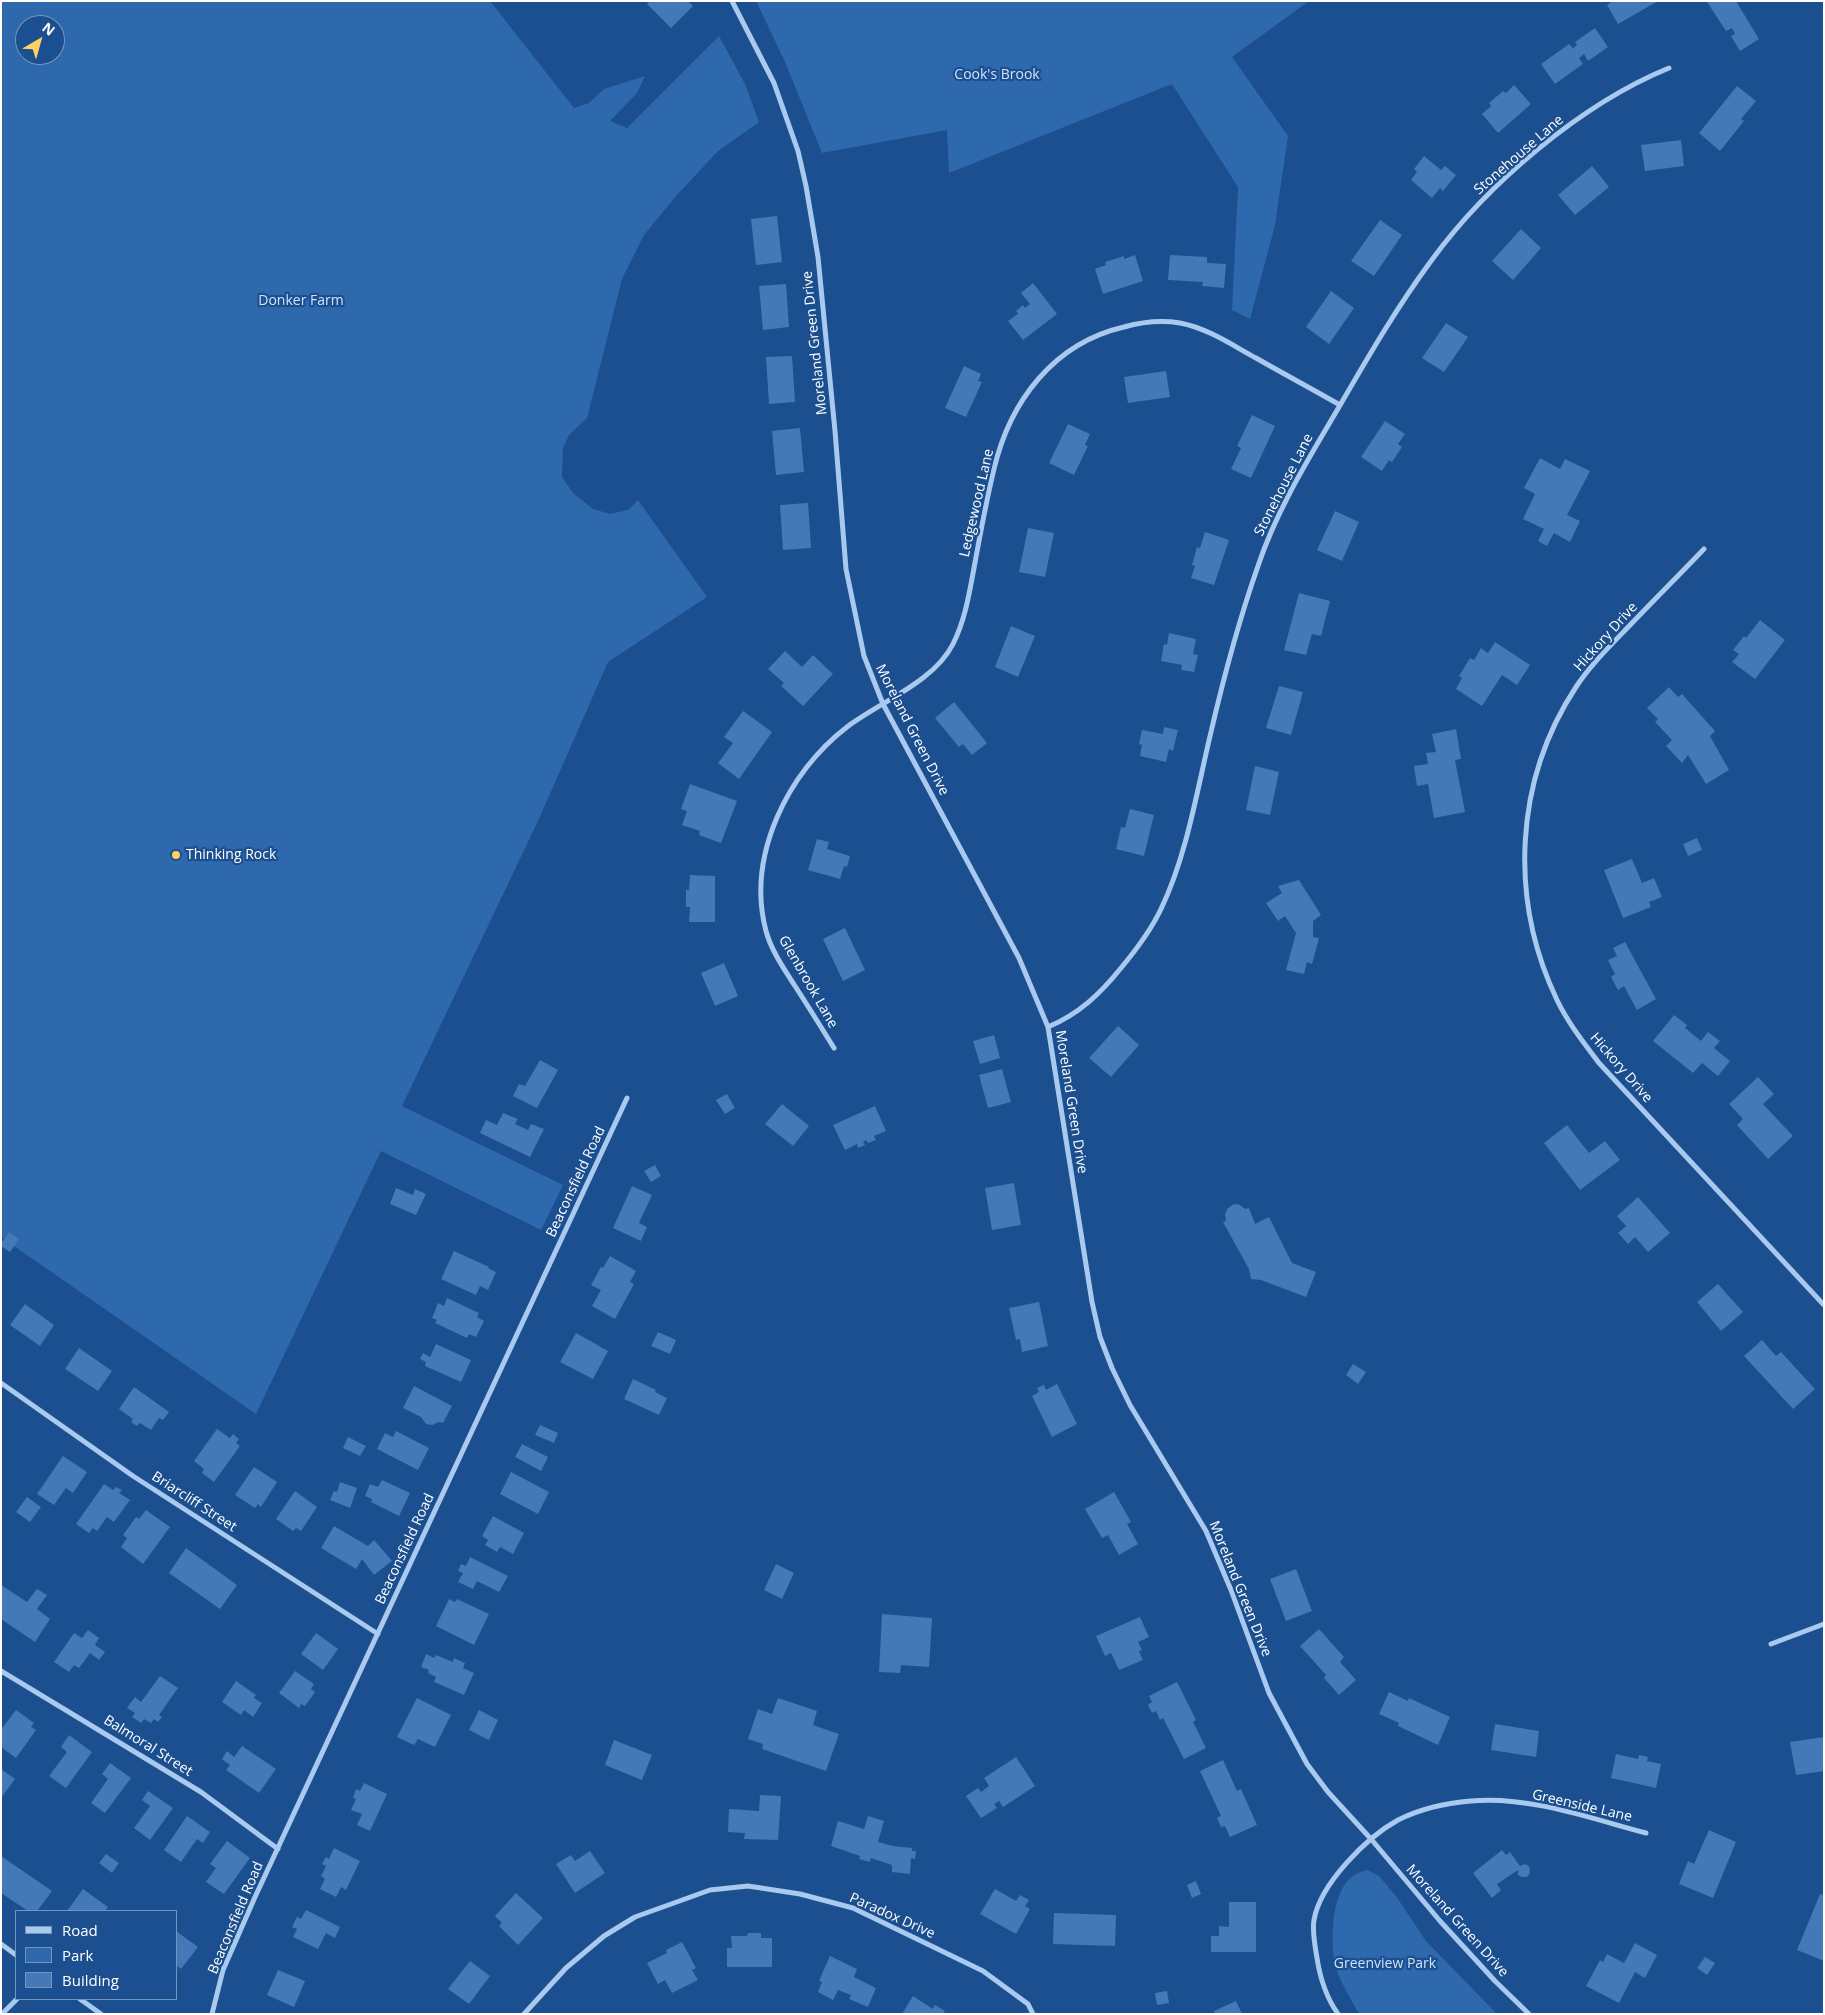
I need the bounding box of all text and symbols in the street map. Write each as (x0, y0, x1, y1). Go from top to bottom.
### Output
north arrow (15, 15, 65, 65)
text: N (39, 18, 59, 40)
park label: Cook's Brook (954, 67, 1040, 83)
street label: Stonehouse Lane (1471, 112, 1567, 198)
street label: Moreland Green Drive (799, 270, 831, 416)
park label: Donker Farm (258, 293, 344, 309)
street label: Stonehouse Lane (1251, 431, 1317, 539)
street label: Ledgewood Lane (956, 447, 998, 559)
street label: Hickory Drive (1571, 599, 1641, 675)
street label: Moreland Green Drive (872, 662, 952, 798)
place label: Thinking Rock (186, 847, 276, 863)
marker: Thinking Rock (170, 849, 182, 861)
street label: Glenbrook Lane (775, 933, 841, 1031)
street label: Moreland Green Drive (1051, 1029, 1091, 1175)
street label: Hickory Drive (1586, 1030, 1656, 1106)
street label: Beaconsfield Road (543, 1124, 609, 1240)
street label: Briarcliff Street (148, 1468, 240, 1536)
street label: Beaconsfield Road (372, 1491, 438, 1607)
street label: Moreland Green Drive (1205, 1519, 1275, 1659)
street label: Balmoral Street (101, 1712, 195, 1780)
street label: Greenside Lane (1530, 1786, 1634, 1826)
street label: Beaconsfield Road (205, 1859, 267, 1977)
street label: Moreland Green Drive (1402, 1862, 1512, 1980)
street label: Paradox Drive (847, 1890, 937, 1942)
legend (15, 1910, 178, 2000)
text: Road (62, 1920, 98, 1940)
text: Park (62, 1945, 93, 1965)
park label: Greenview Park (1334, 1956, 1436, 1972)
text: Building (62, 1970, 119, 1990)

